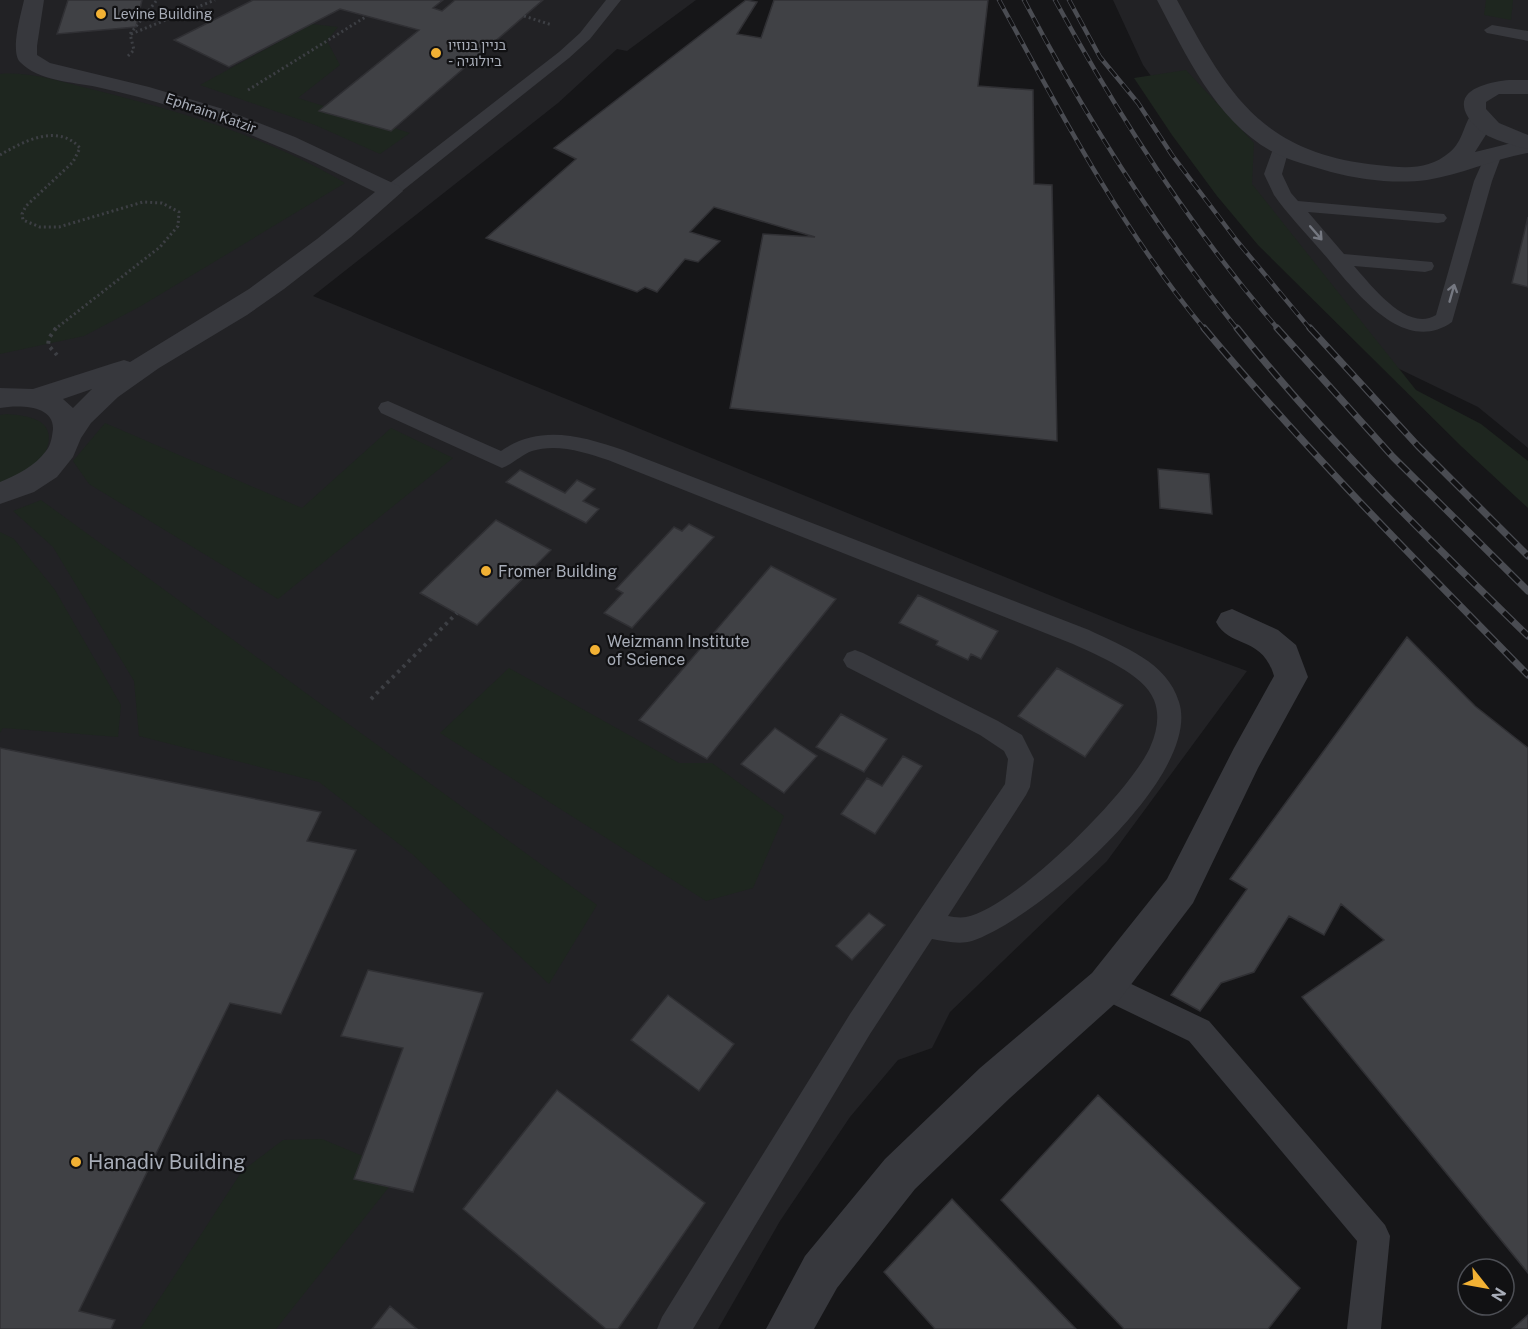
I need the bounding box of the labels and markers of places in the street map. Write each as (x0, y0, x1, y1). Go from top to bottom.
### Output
place label: Levine Building (113, 6, 213, 22)
marker: Levine Building (94, 7, 108, 21)
place label: בניין בנוזיו - ביולוגיה (448, 37, 507, 69)
marker: בניין בנוזיו - ביולוגיה (429, 46, 443, 60)
place label: Fromer Building (498, 562, 617, 581)
marker: Fromer Building (479, 564, 493, 578)
place label: Weizmann Institute of Science (607, 632, 750, 669)
marker: Weizmann Institute of Science (588, 643, 602, 657)
place label: Hanadiv Building (88, 1150, 246, 1174)
marker: Hanadiv Building (69, 1155, 83, 1169)

